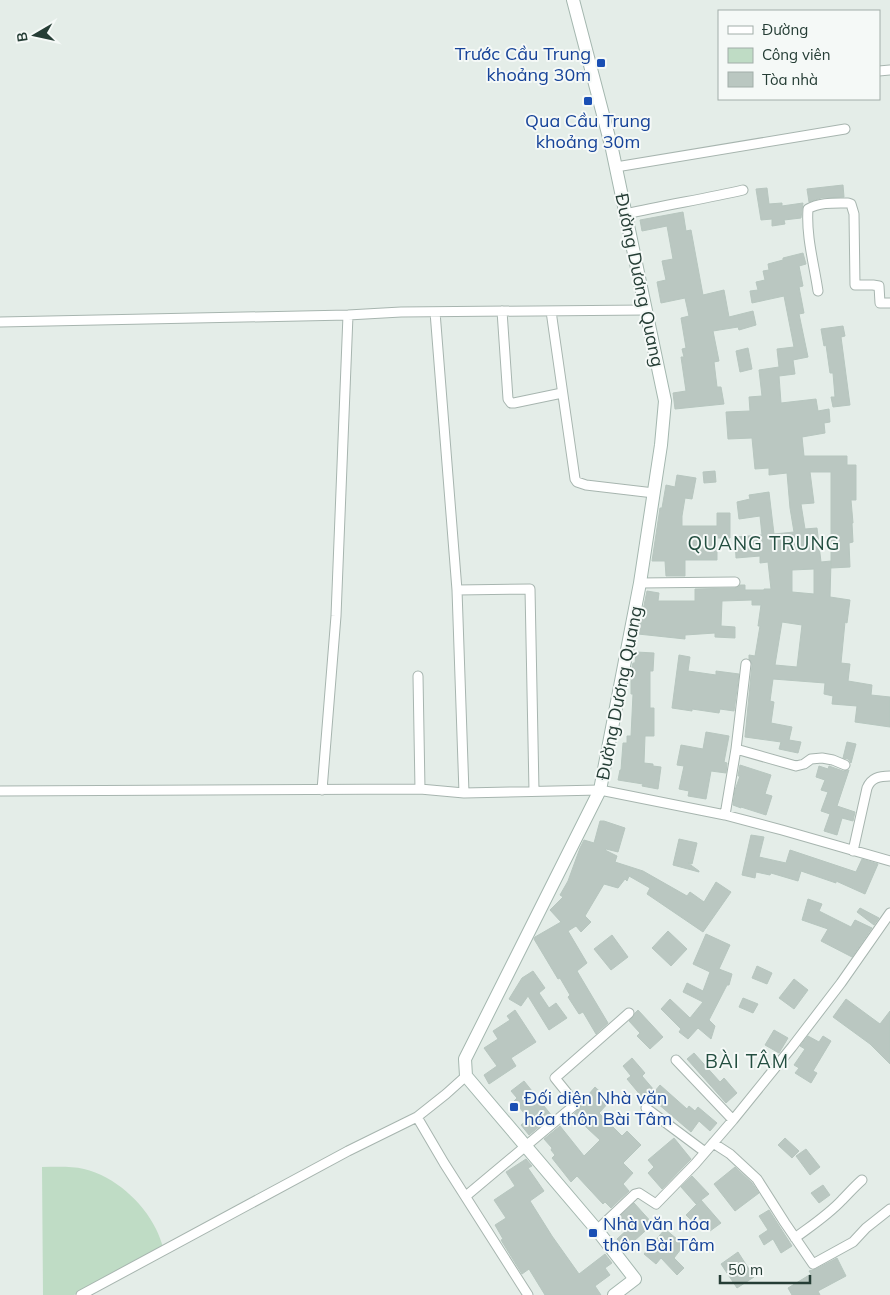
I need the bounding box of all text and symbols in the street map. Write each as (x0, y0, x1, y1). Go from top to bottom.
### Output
north arrow (10, 10, 60, 60)
legend (718, 10, 880, 100)
text: Đường (762, 20, 808, 39)
text: B (12, 31, 32, 43)
place label: Trước Cầu Trung khoảng 30m (455, 42, 591, 86)
text: Công viên (762, 45, 831, 64)
marker: Trước Cầu Trung khoảng 30m (595, 57, 607, 69)
text: Tòa nhà (762, 70, 818, 89)
marker: Qua Cầu Trung khoảng 30m (582, 95, 594, 107)
place label: Qua Cầu Trung khoảng 30m (525, 109, 651, 153)
street label: Đường Dương Quang (610, 191, 670, 369)
district label: QUANG TRUNG (687, 531, 841, 555)
street label: Đường Dương Quang (591, 604, 647, 782)
district label: BÀI TÂM (705, 1049, 789, 1073)
place label: Đối diện Nhà văn hóa thôn Bài Tâm (524, 1086, 672, 1130)
marker: Đối diện Nhà văn hóa thôn Bài Tâm (508, 1101, 520, 1113)
place label: Nhà văn hóa thôn Bài Tâm (603, 1212, 715, 1256)
marker: Nhà văn hóa thôn Bài Tâm (587, 1227, 599, 1239)
scale bar (720, 1252, 810, 1284)
text: 50 m (728, 1260, 763, 1279)

